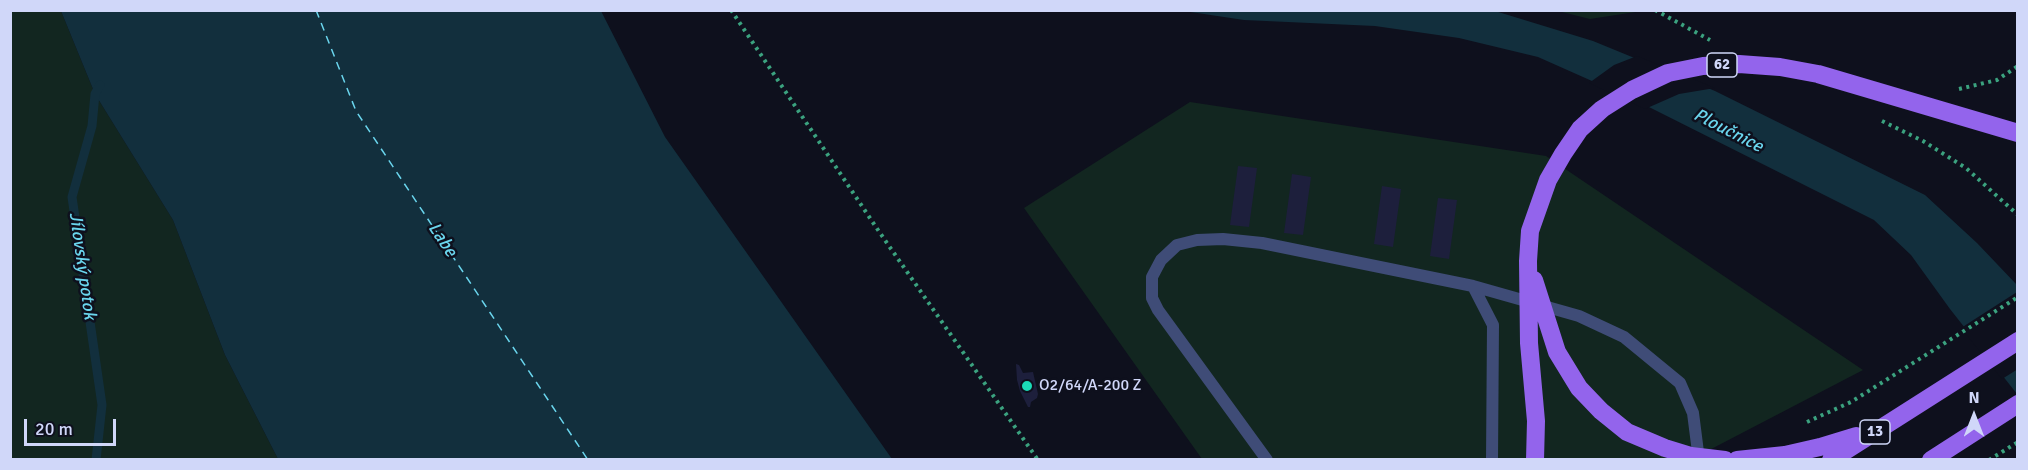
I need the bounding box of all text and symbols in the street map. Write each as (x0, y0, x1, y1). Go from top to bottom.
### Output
road number: 62 (1707, 53, 1737, 77)
water label: Ploučnice (1690, 104, 1766, 158)
water label: Jílovský potok (64, 211, 100, 321)
water label: Labe (423, 219, 461, 261)
place label: O2/64/A-200 Z (1039, 376, 1142, 396)
marker: O2/64/A-200 Z (1020, 379, 1034, 393)
north arrow (1944, 386, 2004, 446)
text: N (1968, 388, 1980, 408)
scale bar (27, 407, 118, 445)
text: 20 m (35, 418, 73, 440)
road number: 13 (1860, 420, 1890, 444)

